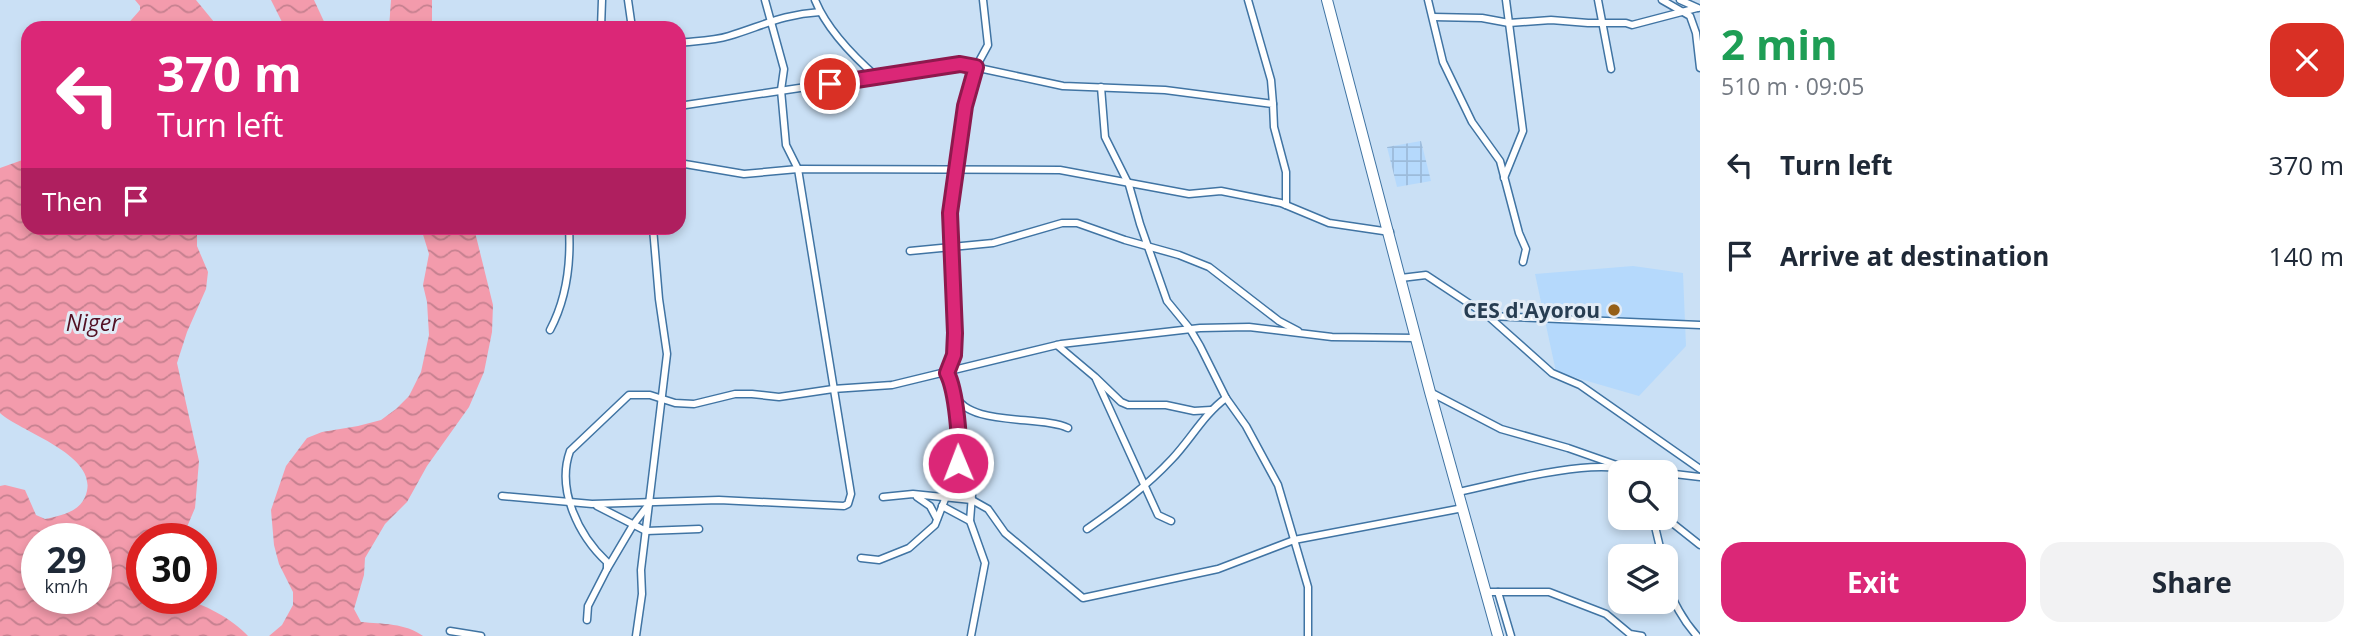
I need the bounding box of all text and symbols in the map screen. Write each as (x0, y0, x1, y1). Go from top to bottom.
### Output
text: 2 min (1721, 15, 1838, 72)
button: close (2270, 23, 2344, 97)
text: 370 m (157, 40, 302, 106)
icon: left (42, 49, 133, 140)
pin (800, 54, 860, 114)
icon: arrive (811, 65, 849, 103)
text: 510 m · 09:05 (1721, 70, 1864, 102)
text: Turn left (157, 103, 283, 146)
icon: left (1721, 146, 1759, 184)
text: Turn left (1780, 147, 1892, 183)
text: 370 m (2269, 147, 2344, 183)
icon: arrive (117, 182, 155, 220)
text: Then (42, 183, 103, 219)
icon: arrive (1721, 237, 1759, 275)
text: Arrive at destination (1780, 238, 2049, 274)
text: 140 m (2269, 238, 2344, 274)
place label: CES d'Ayorou (1463, 296, 1600, 324)
marker: CES d'Ayorou (1606, 302, 1622, 318)
water label: Niger (66, 306, 121, 338)
position arrow (921, 426, 995, 500)
map controls (1608, 460, 1678, 614)
button: search (1608, 460, 1678, 530)
speed limit sign: 30 (126, 523, 217, 614)
text: 29 (46, 536, 87, 583)
button: Exit (1721, 542, 2026, 622)
button: Share (2040, 542, 2344, 622)
button: layers (1608, 544, 1678, 614)
text: km/h (45, 574, 88, 598)

